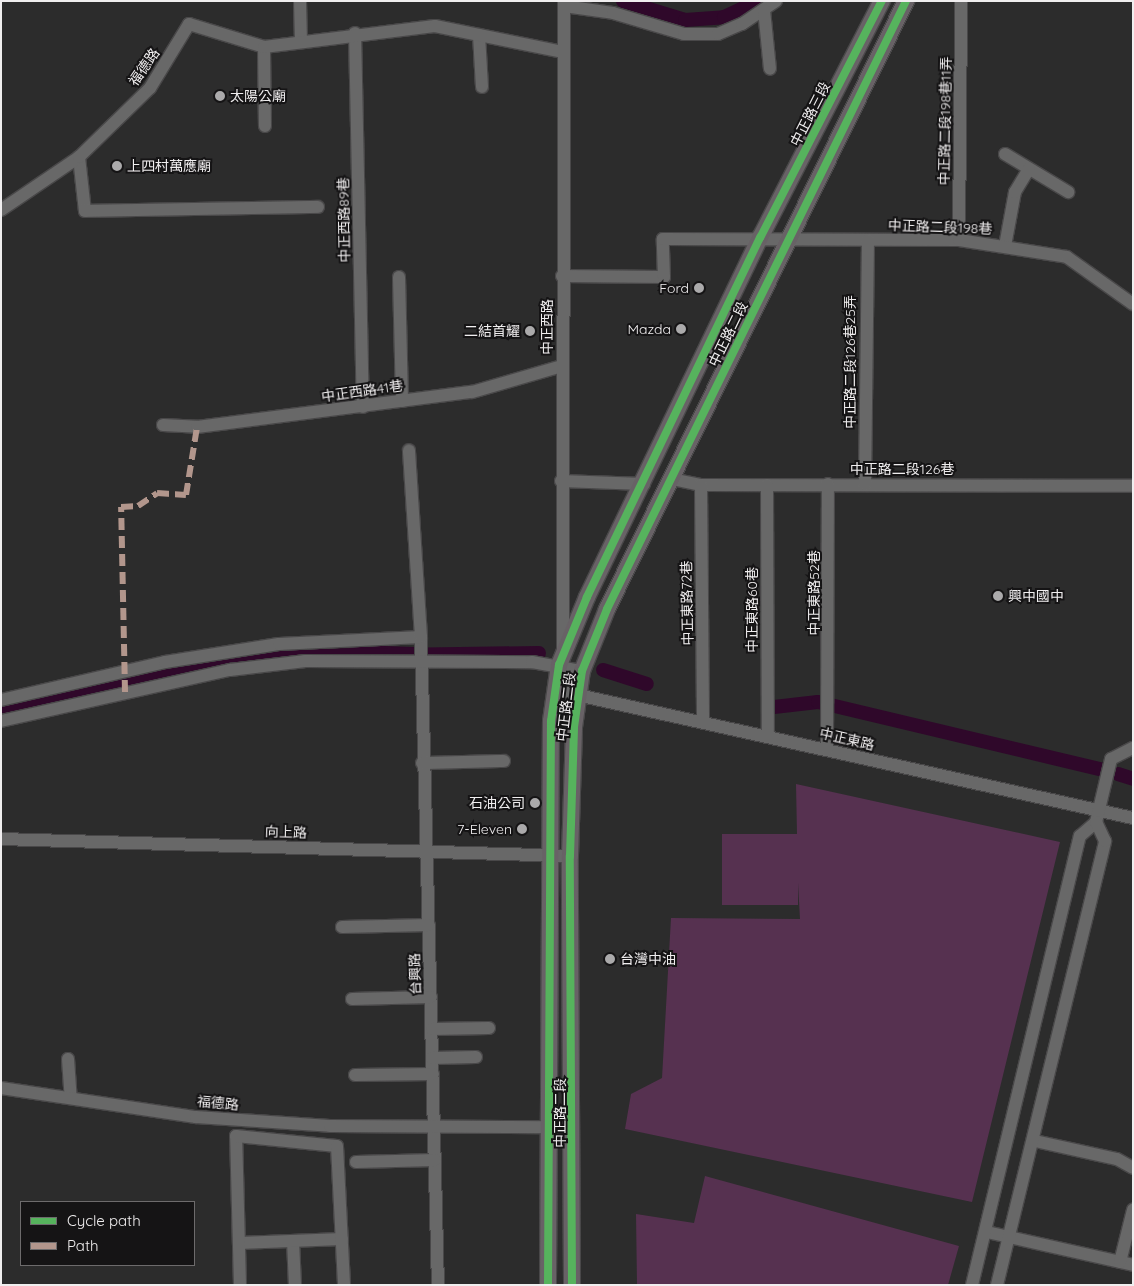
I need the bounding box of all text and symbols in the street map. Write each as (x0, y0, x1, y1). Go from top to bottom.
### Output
street label: 福德路 (125, 45, 163, 89)
street label: 中正路二段198巷11弄 (935, 56, 955, 186)
street label: 中正路三段 (787, 79, 833, 149)
place label: 太陽公廟 (230, 88, 286, 104)
marker: 太陽公廟 (214, 90, 226, 102)
place label: 上四村萬應廟 (127, 158, 211, 174)
marker: 上四村萬應廟 (111, 160, 123, 172)
street label: 中正西路89巷 (335, 177, 353, 263)
street label: 中正路二段198巷 (887, 217, 993, 237)
place label: Ford (659, 280, 689, 296)
marker: Ford (693, 282, 705, 294)
street label: 中正路二段126巷25弄 (842, 295, 858, 429)
street label: 中正西路 (539, 299, 555, 355)
street label: 中正路二段 (705, 299, 751, 369)
place label: Mazda (627, 321, 671, 337)
place label: 二結首耀 (464, 323, 520, 339)
marker: Mazda (675, 323, 687, 335)
marker: 二結首耀 (524, 325, 536, 337)
street label: 中正西路41巷 (320, 377, 404, 405)
street label: 中正路二段126巷 (850, 461, 954, 477)
street label: 中正東路52巷 (806, 550, 822, 636)
street label: 中正東路72巷 (678, 560, 696, 646)
street label: 中正東路60巷 (744, 567, 760, 653)
place label: 興中國中 (1008, 588, 1064, 604)
marker: 興中國中 (992, 590, 1004, 602)
street label: 中正路二段 (553, 671, 579, 743)
street label: 中正東路 (818, 725, 876, 753)
place label: 石油公司 (469, 795, 525, 811)
marker: 石油公司 (529, 797, 541, 809)
place label: 7-Eleven (457, 821, 512, 837)
street label: 向上路 (265, 823, 307, 841)
marker: 7-Eleven (516, 823, 528, 835)
place label: 台灣中油 (620, 951, 676, 967)
street label: 台興路 (406, 953, 424, 995)
marker: 台灣中油 (604, 953, 616, 965)
street label: 中正路二段 (552, 1078, 568, 1148)
street label: 福德路 (196, 1093, 240, 1113)
legend (20, 1201, 195, 1266)
text: Cycle path (67, 1211, 141, 1230)
text: Path (67, 1236, 99, 1255)

